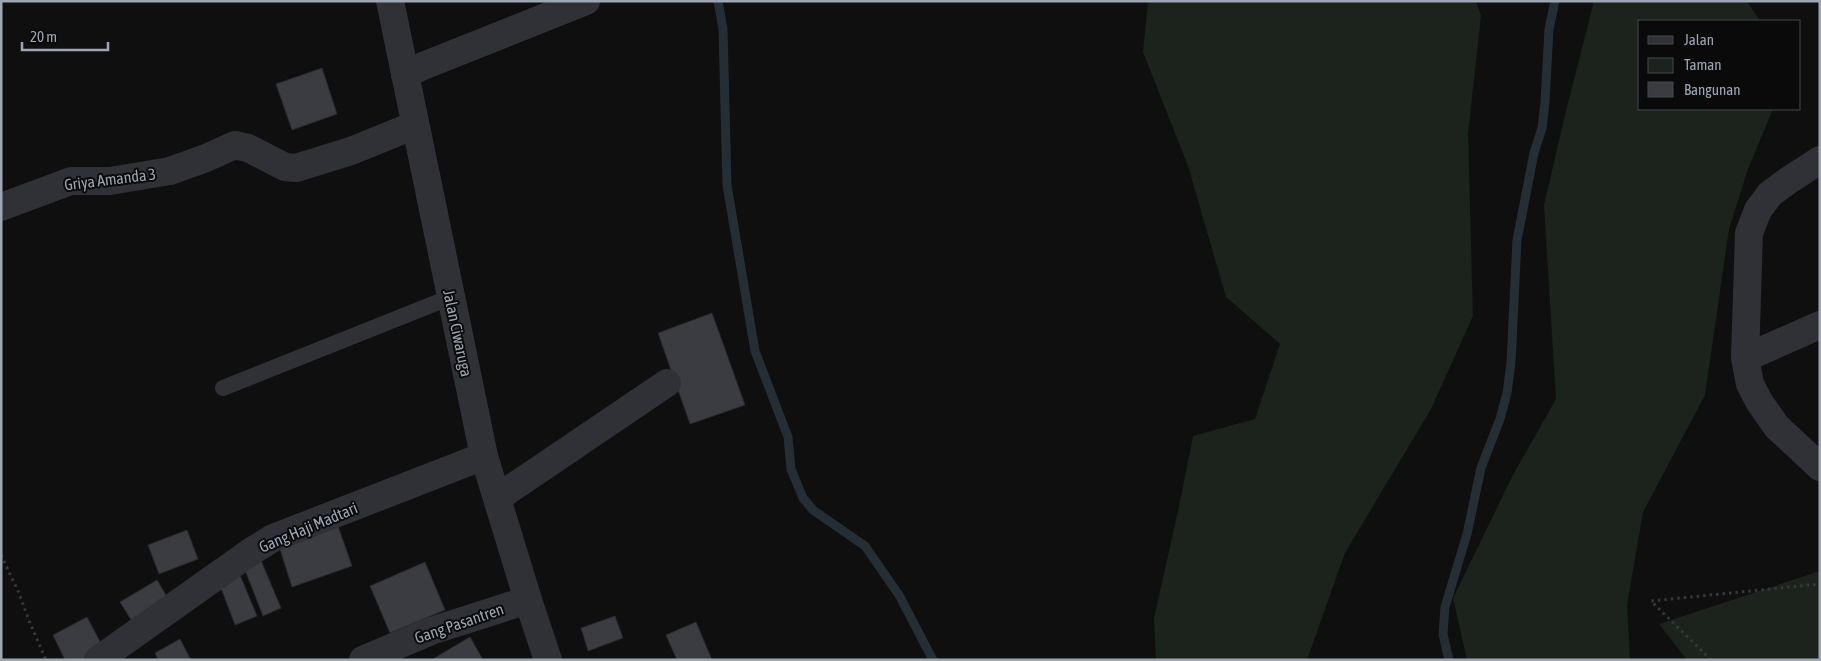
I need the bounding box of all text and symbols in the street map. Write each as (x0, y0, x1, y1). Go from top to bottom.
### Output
scale bar (22, 20, 109, 52)
legend (1638, 20, 1801, 110)
text: 20 m (30, 28, 57, 45)
text: Jalan (1684, 31, 1714, 48)
text: Taman (1684, 56, 1722, 73)
text: Bangunan (1684, 81, 1741, 98)
street label: Griya Amanda 3 (63, 164, 157, 195)
street label: Jalan Ciwaruga (439, 288, 476, 378)
street label: Gang Haji Madtari (256, 498, 360, 557)
street label: Gang Pasantren (412, 599, 506, 648)

